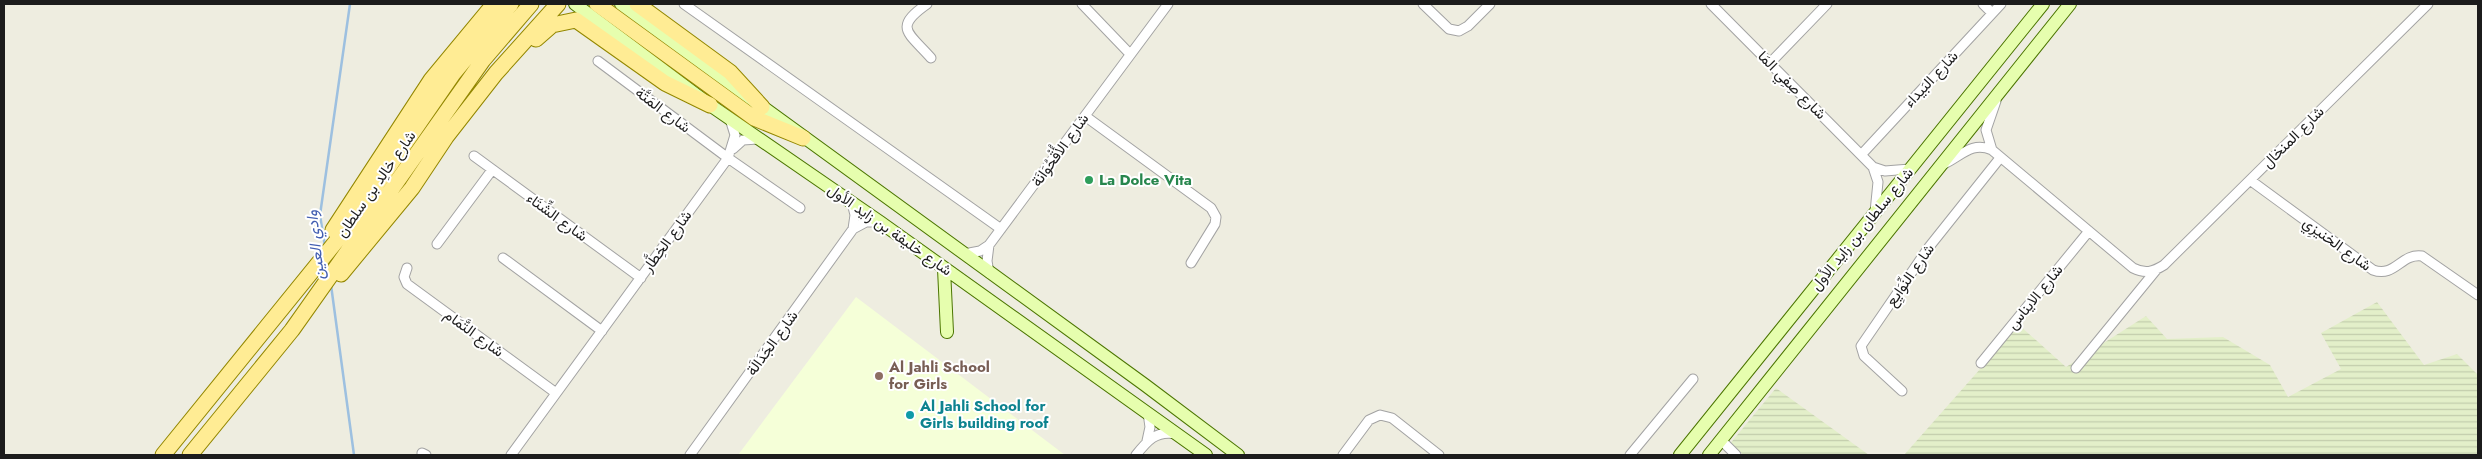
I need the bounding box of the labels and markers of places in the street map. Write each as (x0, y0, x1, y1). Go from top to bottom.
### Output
place label: La Dolce Vita (1099, 169, 1192, 191)
marker: La Dolce Vita (1083, 174, 1095, 186)
place label: Al Jahli School for Girls (888, 356, 990, 395)
marker: Al Jahli School for Girls (873, 370, 885, 382)
place label: Al Jahli School for Girls building roof (919, 395, 1049, 434)
marker: Al Jahli School for Girls building roof (904, 409, 916, 421)

